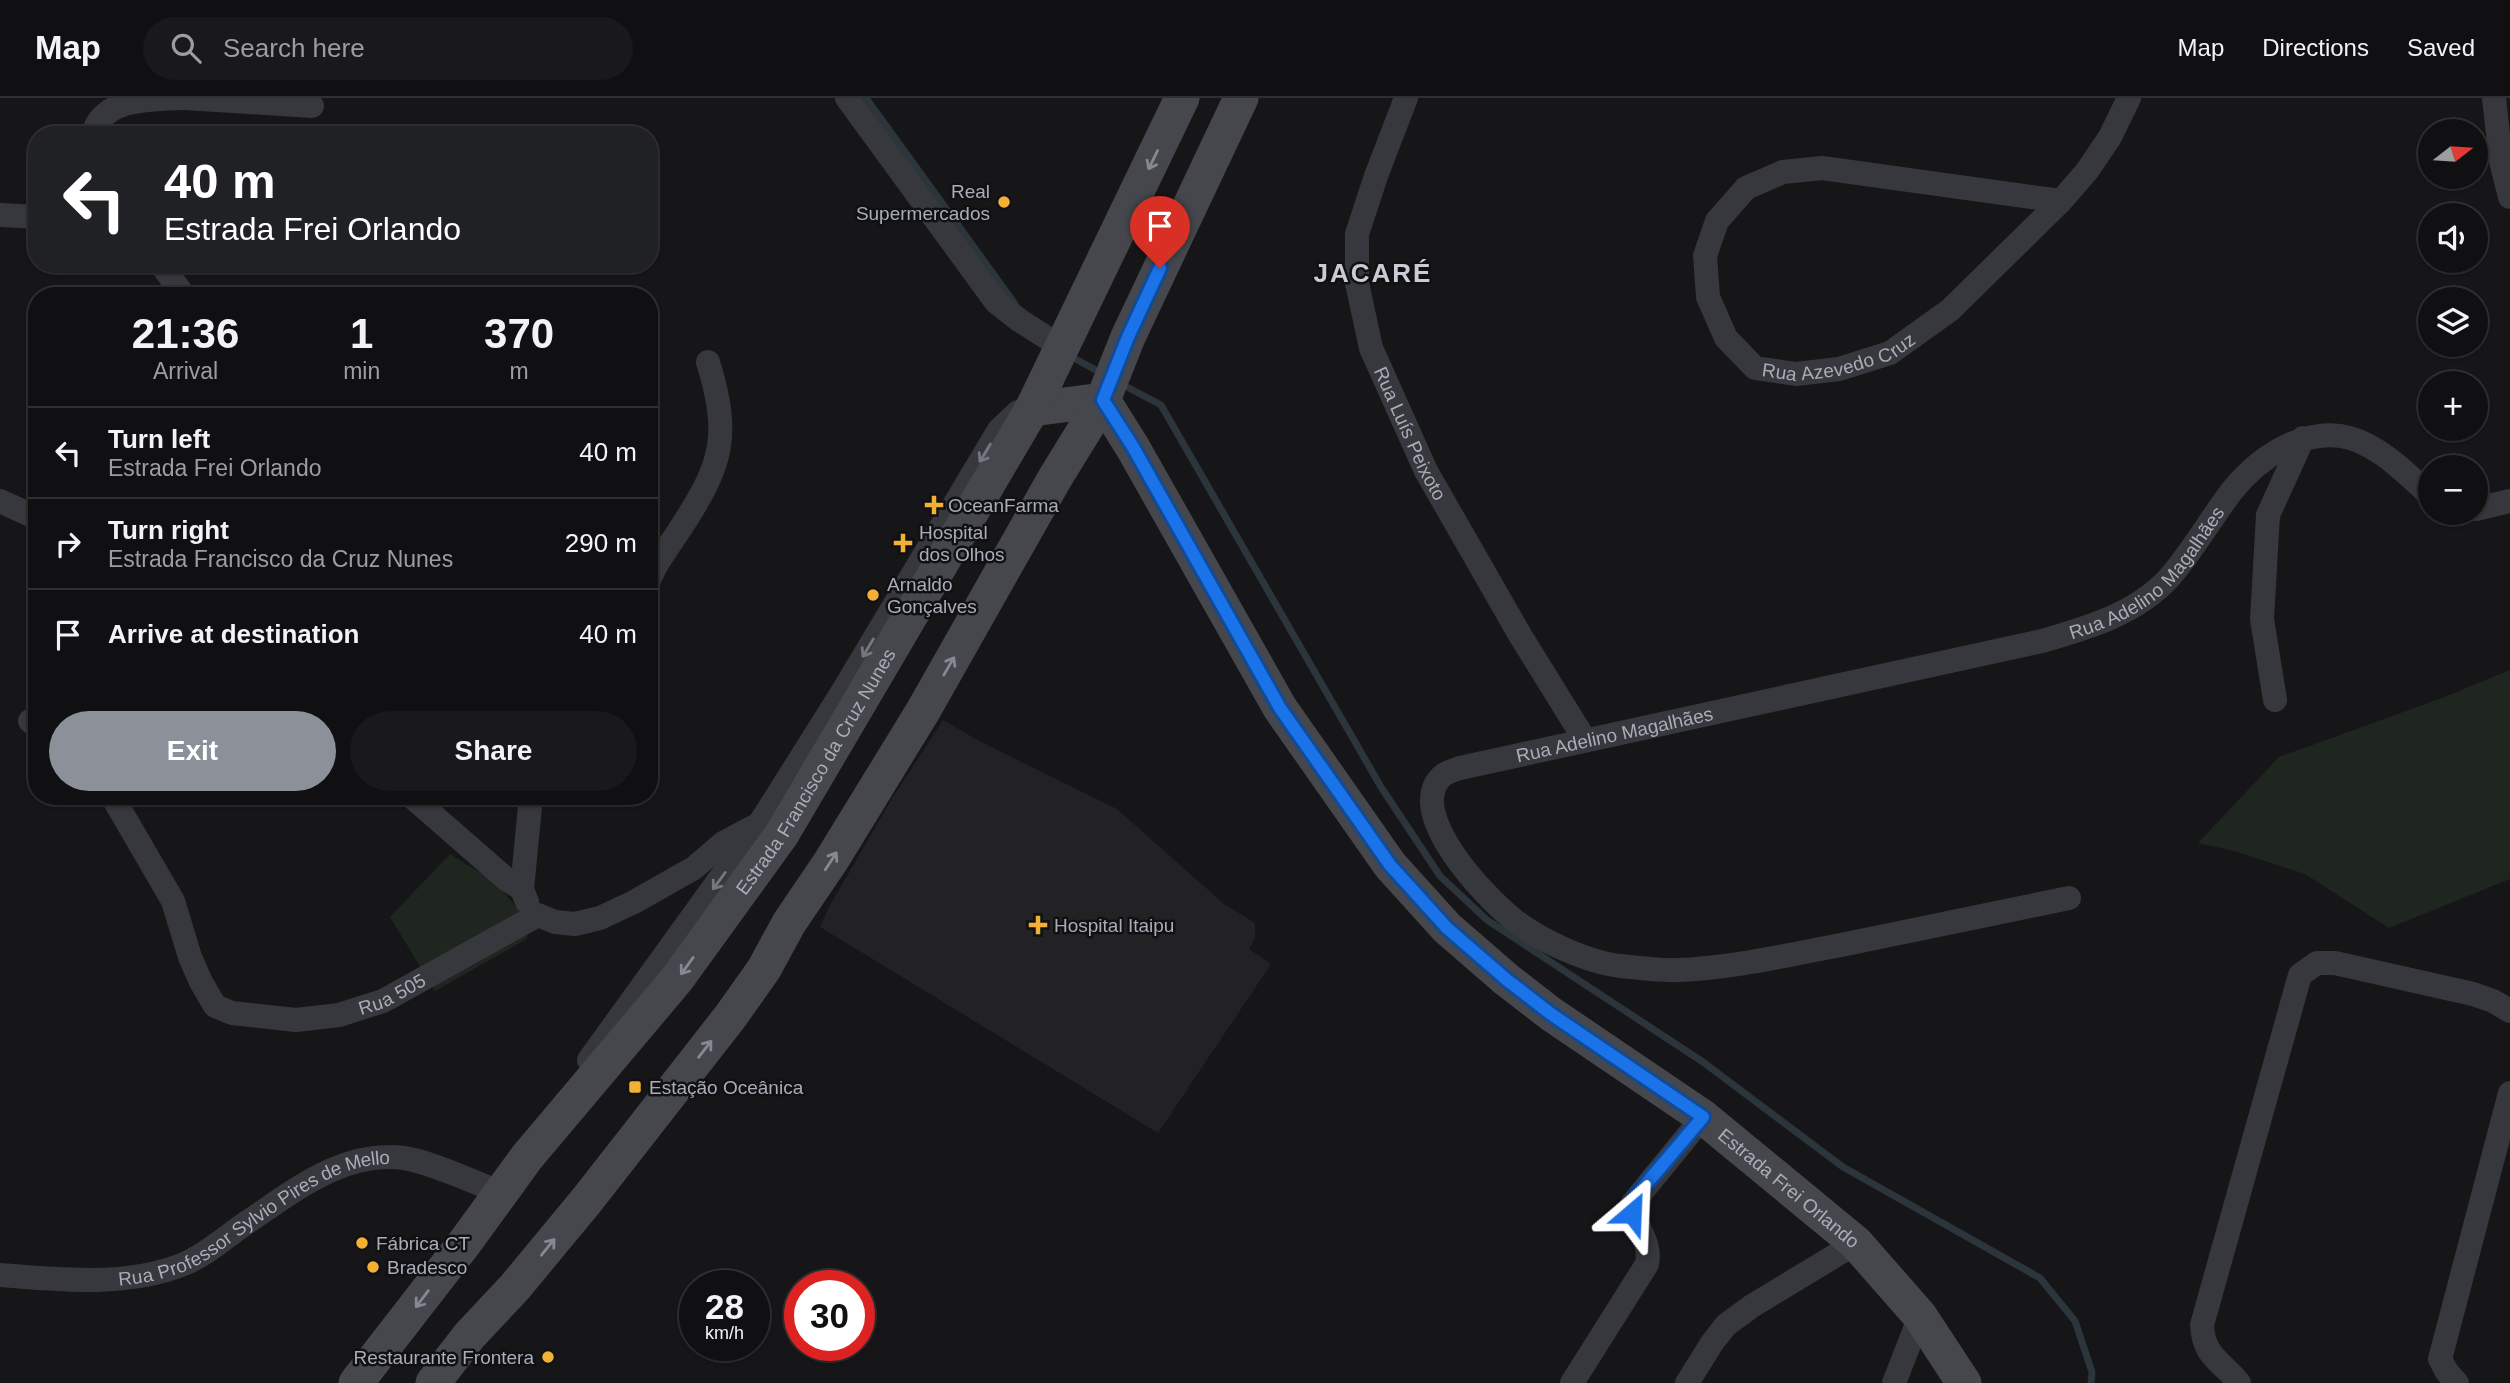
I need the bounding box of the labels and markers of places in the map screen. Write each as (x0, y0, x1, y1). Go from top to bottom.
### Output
place label: Real Supermercados (856, 181, 990, 224)
marker: Real Supermercados (996, 194, 1012, 210)
pin (1130, 196, 1190, 268)
place label: OceanFarma (948, 495, 1059, 516)
marker: OceanFarma (926, 497, 942, 513)
place label: Hospital dos Olhos (919, 522, 1005, 565)
marker: Hospital dos Olhos (893, 533, 913, 553)
place label: Arnaldo Gonçalves (887, 574, 977, 617)
marker: Arnaldo Gonçalves (865, 587, 881, 603)
marker: Hospital Itaipu (1028, 915, 1048, 935)
place label: Hospital Itaipu (1054, 915, 1174, 936)
place label: Estação Oceânica (649, 1077, 804, 1098)
marker: Estação Oceânica (627, 1079, 643, 1095)
place label: Fábrica CT (376, 1233, 470, 1254)
marker: Fábrica CT (354, 1235, 370, 1251)
place label: Bradesco (387, 1257, 467, 1278)
marker: Bradesco (365, 1259, 381, 1275)
place label: Restaurante Frontera (353, 1347, 534, 1368)
marker: Restaurante Frontera (540, 1349, 556, 1365)

